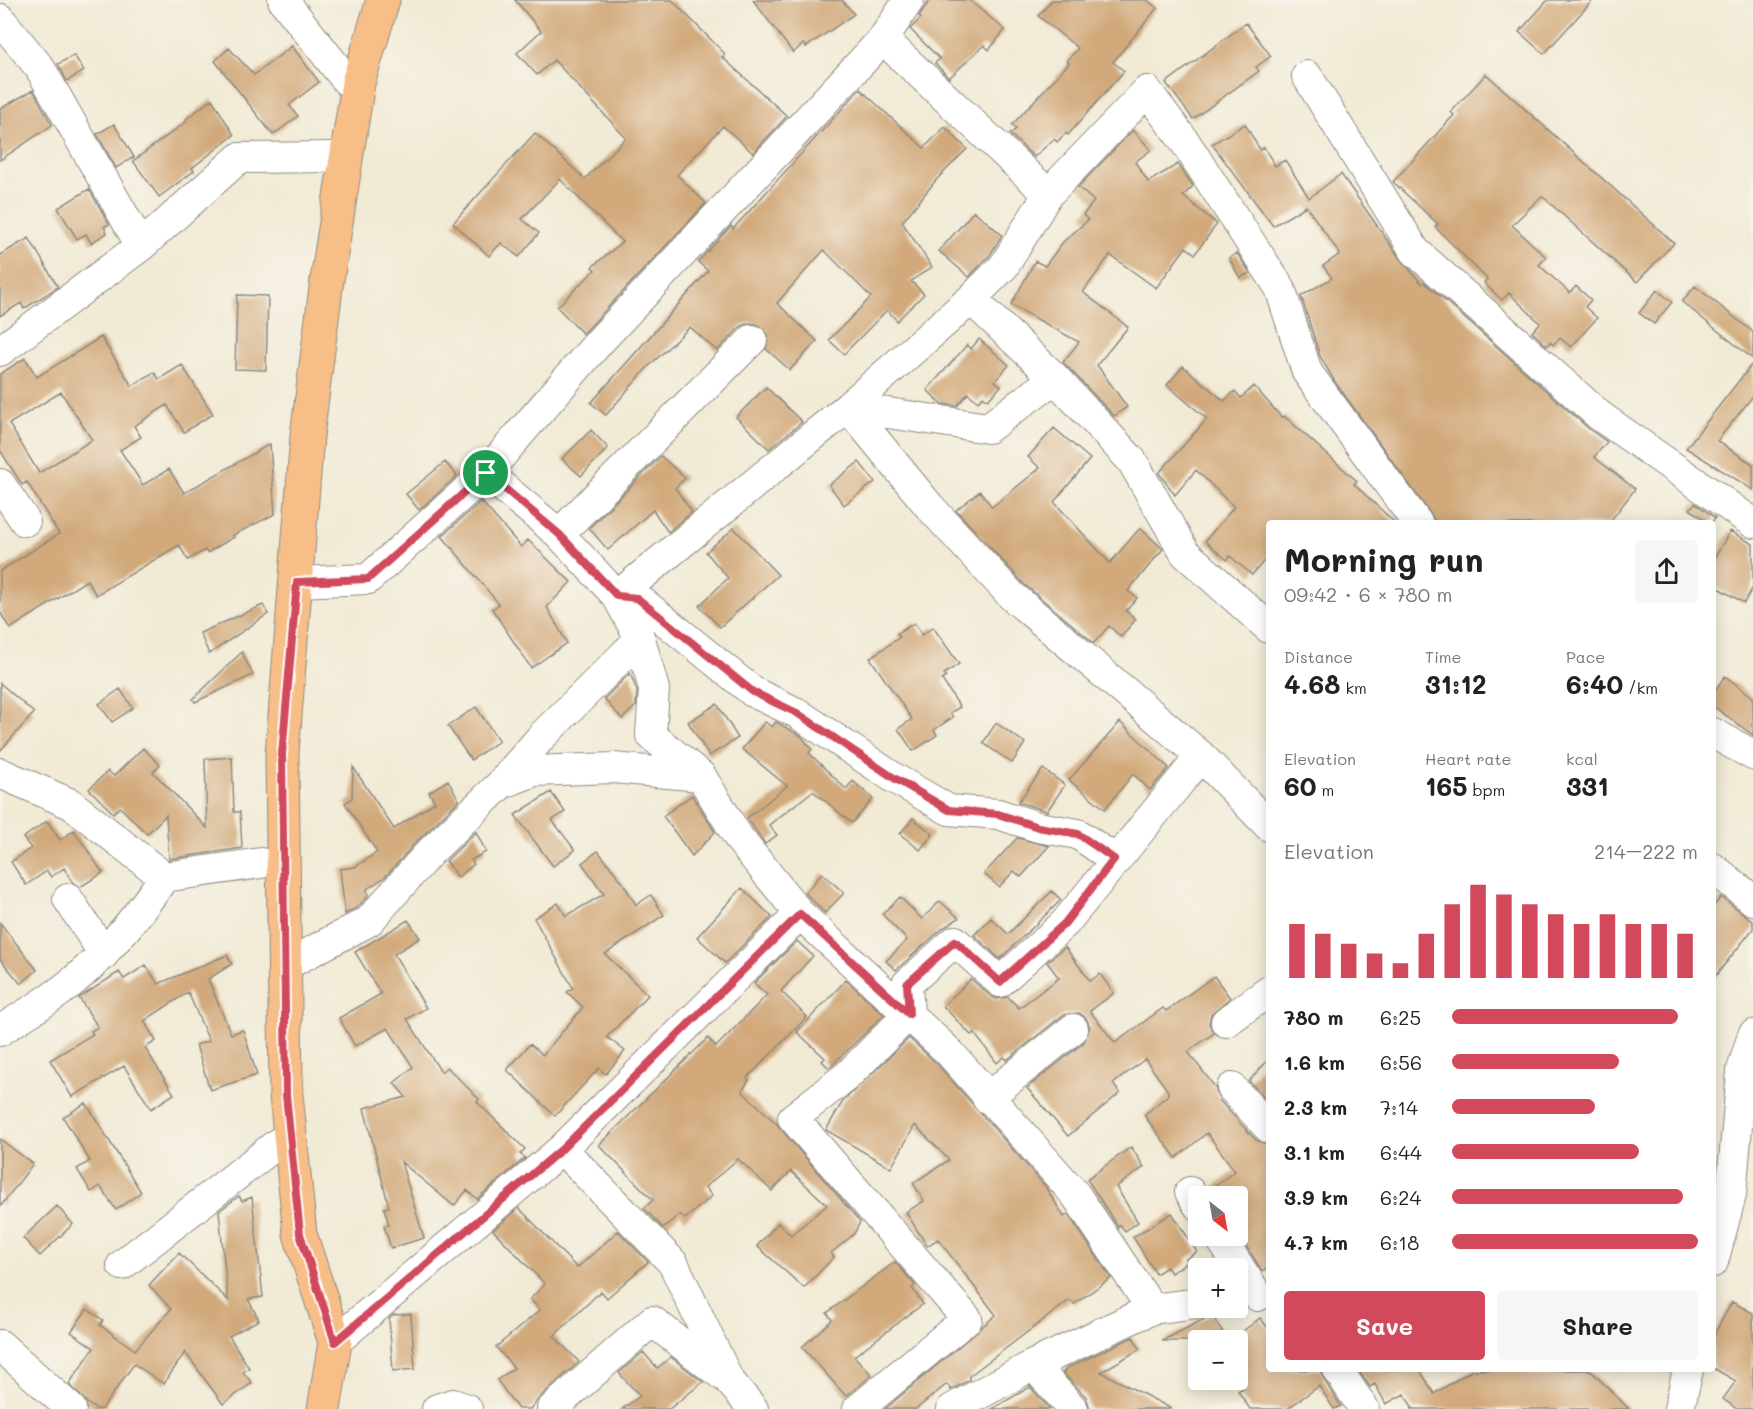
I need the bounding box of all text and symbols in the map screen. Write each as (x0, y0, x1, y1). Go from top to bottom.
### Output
pin (460, 447, 511, 498)
icon: arrive (469, 456, 502, 489)
text: Morning run (1284, 537, 1484, 580)
button: share (1635, 540, 1698, 603)
text: 09:42 · 6 × 780 m (1284, 581, 1452, 607)
text: Distance (1284, 646, 1353, 667)
text: Time (1425, 646, 1461, 667)
text: Pace (1566, 646, 1605, 667)
text: 4.68 (1284, 667, 1340, 701)
text: 31:12 (1425, 667, 1486, 701)
text: 6:40 (1566, 667, 1623, 701)
text: km (1340, 677, 1367, 698)
text: /km (1623, 677, 1658, 698)
text: Elevation (1284, 748, 1356, 769)
text: Heart rate (1425, 748, 1511, 769)
text: kcal (1566, 748, 1598, 769)
text: 60 (1284, 769, 1316, 803)
text: 165 (1425, 769, 1467, 803)
text: 331 (1566, 769, 1609, 803)
text: m (1316, 779, 1334, 800)
text: bpm (1467, 779, 1505, 800)
text: Elevation (1284, 838, 1374, 864)
text: 214–222 m (1594, 838, 1698, 864)
text: 780 m (1284, 1004, 1343, 1030)
text: 6:25 (1380, 1004, 1421, 1030)
text: 1.6 km (1284, 1049, 1345, 1075)
text: 6:56 (1380, 1049, 1422, 1075)
text: 2.3 km (1284, 1094, 1347, 1120)
text: 7:14 (1380, 1094, 1418, 1120)
text: 3.1 km (1284, 1139, 1345, 1165)
text: 6:44 (1380, 1139, 1422, 1165)
text: 3.9 km (1284, 1184, 1348, 1210)
text: 6:24 (1380, 1184, 1421, 1210)
north arrow (1188, 1186, 1248, 1246)
map controls (1188, 1186, 1248, 1390)
text: 4.7 km (1284, 1229, 1348, 1255)
text: 6:18 (1380, 1229, 1419, 1255)
button: + (1188, 1258, 1248, 1318)
button: Save (1284, 1291, 1485, 1360)
button: Share (1497, 1291, 1698, 1360)
button: − (1188, 1330, 1248, 1390)

